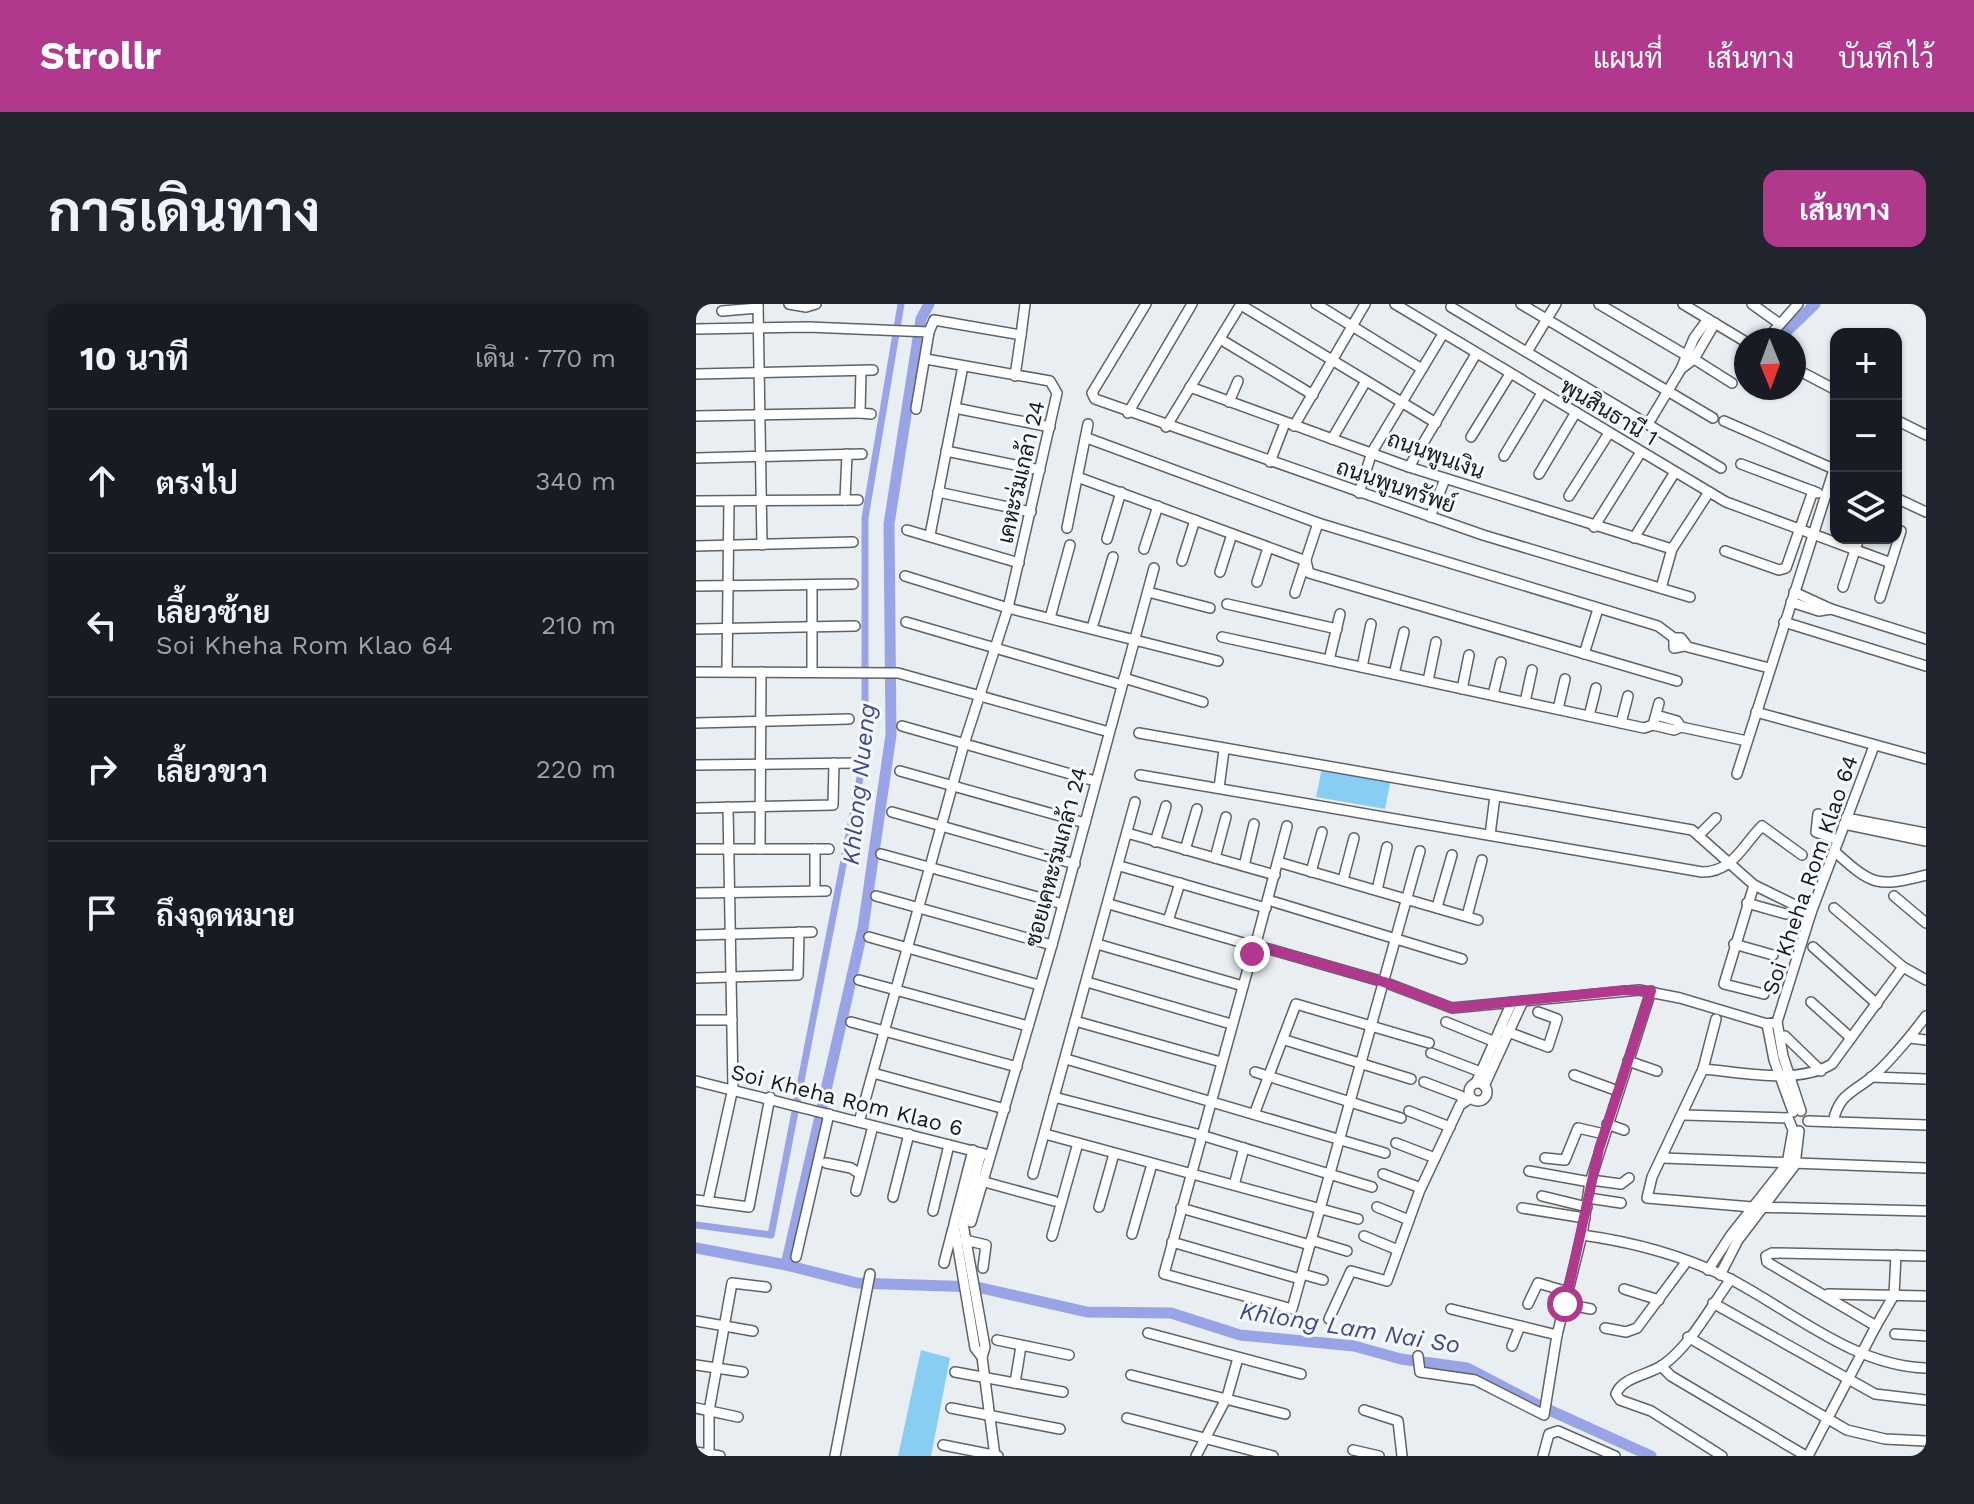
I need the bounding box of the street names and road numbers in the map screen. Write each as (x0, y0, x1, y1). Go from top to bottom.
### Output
street label: พูนสินธานี 1 (1554, 372, 1663, 453)
street label: เคหะร่มเกล้า 24 (990, 398, 1050, 546)
street label: ถนนพูนเงิน (1383, 425, 1488, 487)
street label: ถนนพูนทรัพย์ (1332, 452, 1459, 521)
street label: Soi Kheha Rom Klao 64 (1757, 752, 1863, 998)
street label: ซอยเคหะร่มเกล้า 24 (1018, 764, 1092, 950)
street label: Soi Kheha Rom Klao 6 (728, 1059, 966, 1141)

